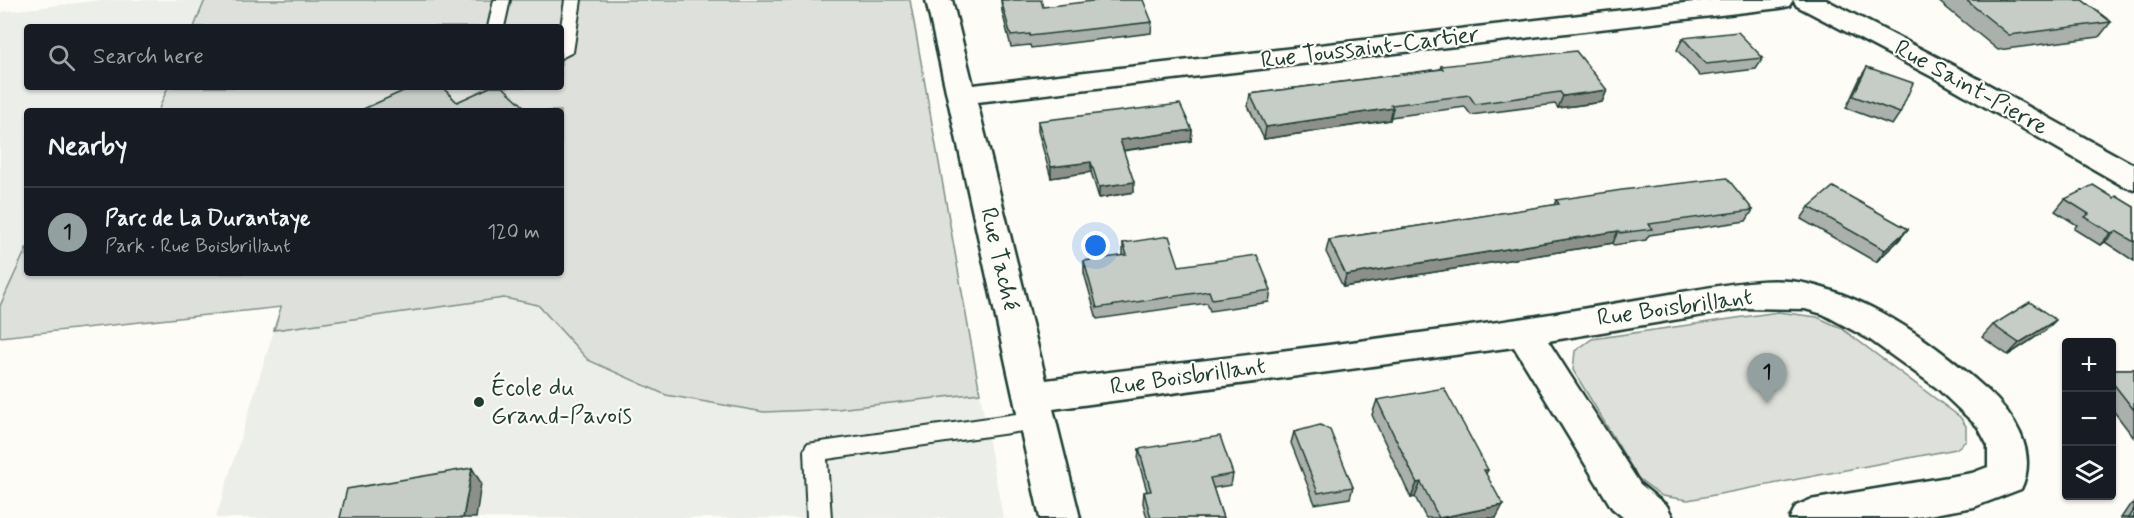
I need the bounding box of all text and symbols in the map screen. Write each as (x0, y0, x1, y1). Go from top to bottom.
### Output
street label: Rue Toussaint-Cartier (1259, 19, 1481, 77)
search box (24, 24, 564, 90)
street label: Rue Saint-Pierre (1889, 33, 2053, 143)
icon: search (45, 41, 78, 74)
text: Search here (93, 43, 204, 71)
text: Nearby (48, 130, 127, 164)
text: Parc de La Durantaye (105, 205, 310, 233)
street label: Rue Taché (972, 205, 1026, 314)
text: 1 (63, 219, 72, 246)
text: 120 m (487, 219, 540, 246)
your location (1081, 231, 1110, 260)
text: Park · Rue Boisbrillant (105, 233, 291, 260)
street label: Rue Boisbrillant (1595, 282, 1755, 334)
map controls (2062, 338, 2116, 500)
button: + (2062, 338, 2116, 392)
street label: Rue Boisbrillant (1108, 351, 1268, 403)
pin: 1 (1748, 354, 1786, 403)
place label: École du Grand-Pavois (491, 371, 632, 432)
button: − (2062, 392, 2116, 446)
marker: École du Grand-Pavois (472, 395, 486, 409)
button: layers (2062, 446, 2116, 500)

